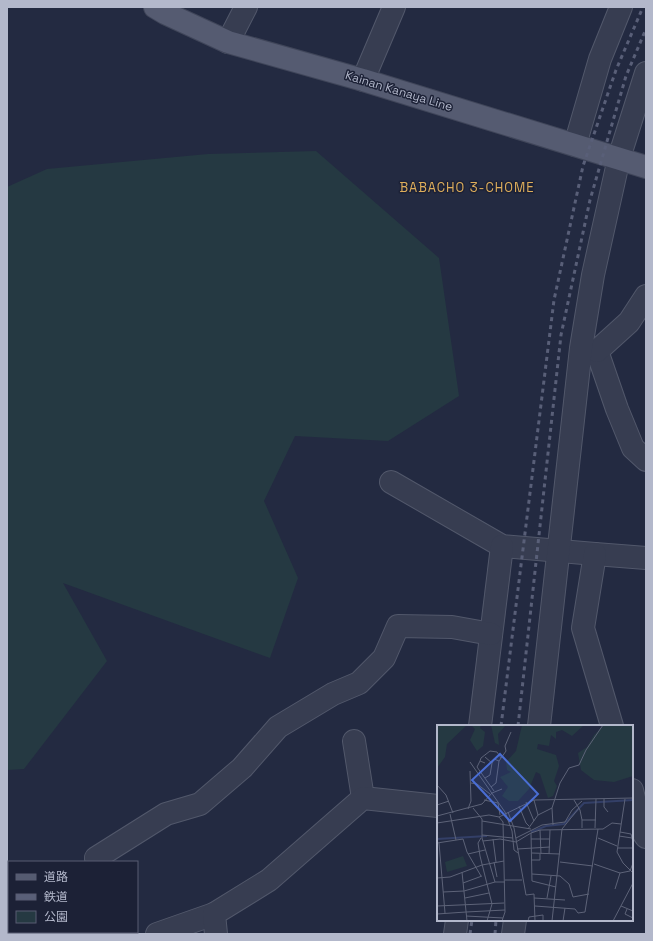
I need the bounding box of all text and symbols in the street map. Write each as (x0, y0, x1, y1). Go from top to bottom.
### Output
street label: Kainan Kanaya Line (343, 67, 455, 115)
district label: BABACHO 3-CHOME (399, 179, 535, 196)
inset map (437, 725, 633, 921)
legend (8, 861, 138, 933)
text: 道路 (44, 869, 68, 885)
text: 鉄道 (44, 889, 68, 905)
text: 公園 (44, 909, 68, 925)

